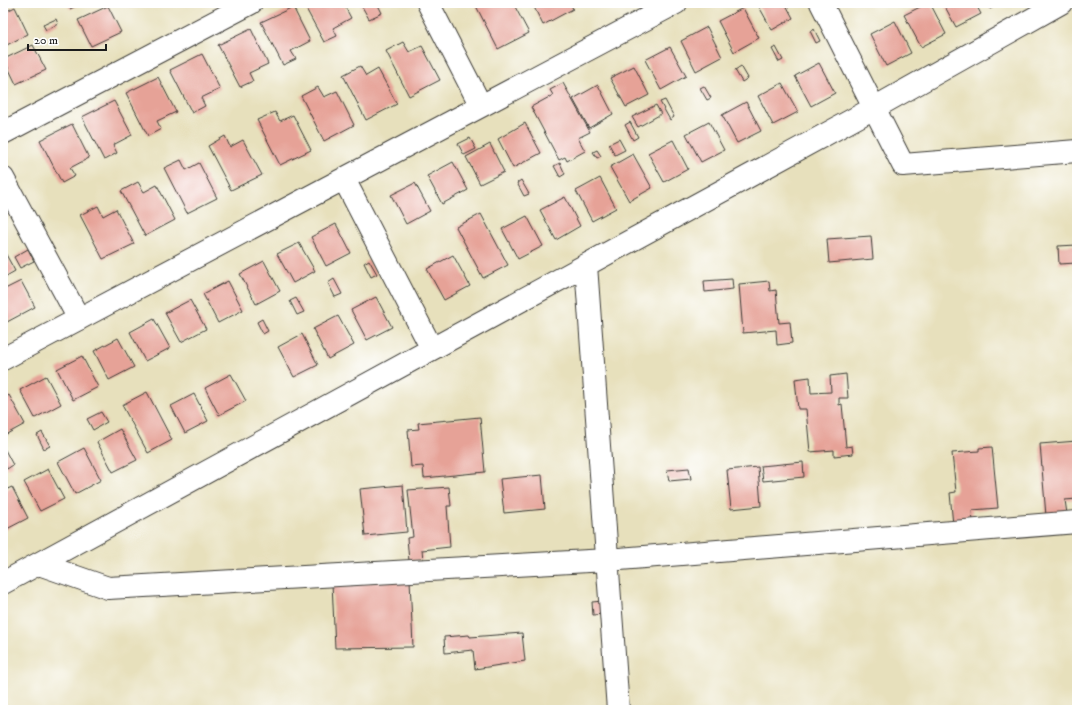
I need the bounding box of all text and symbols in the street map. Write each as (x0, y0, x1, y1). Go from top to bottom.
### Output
scale bar (28, 26, 106, 52)
text: 20 m (34, 33, 58, 48)

